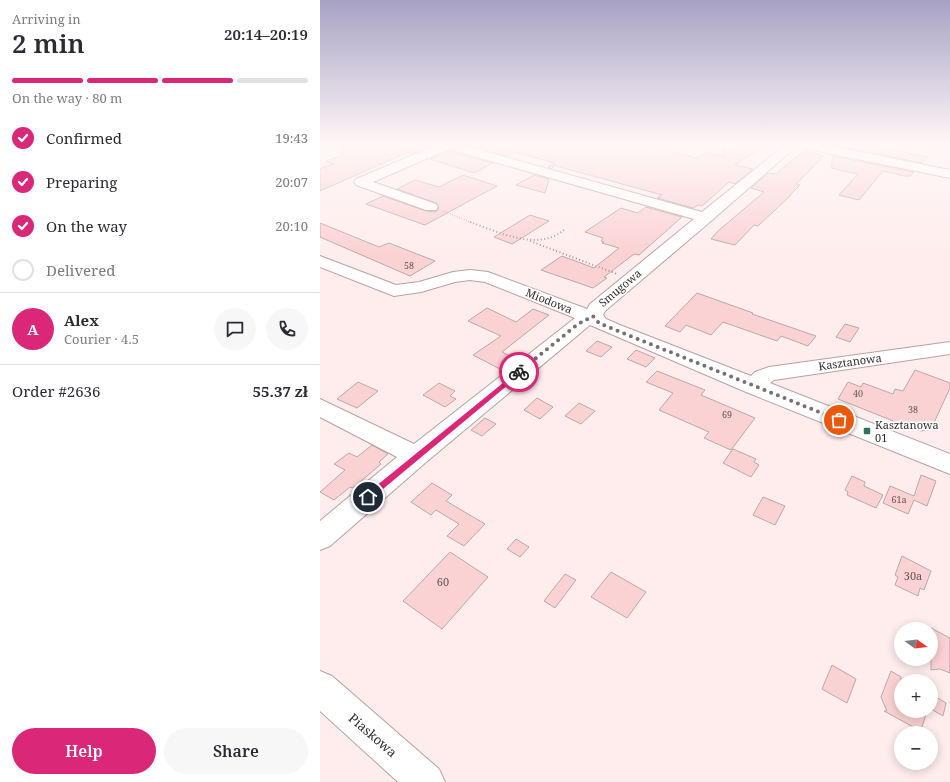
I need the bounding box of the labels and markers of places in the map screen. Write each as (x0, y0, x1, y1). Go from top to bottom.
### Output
pin (822, 403, 856, 437)
place label: Kasztanowa 01 (875, 417, 939, 445)
marker: Kasztanowa 01 (862, 426, 872, 436)
pin (351, 480, 385, 514)

